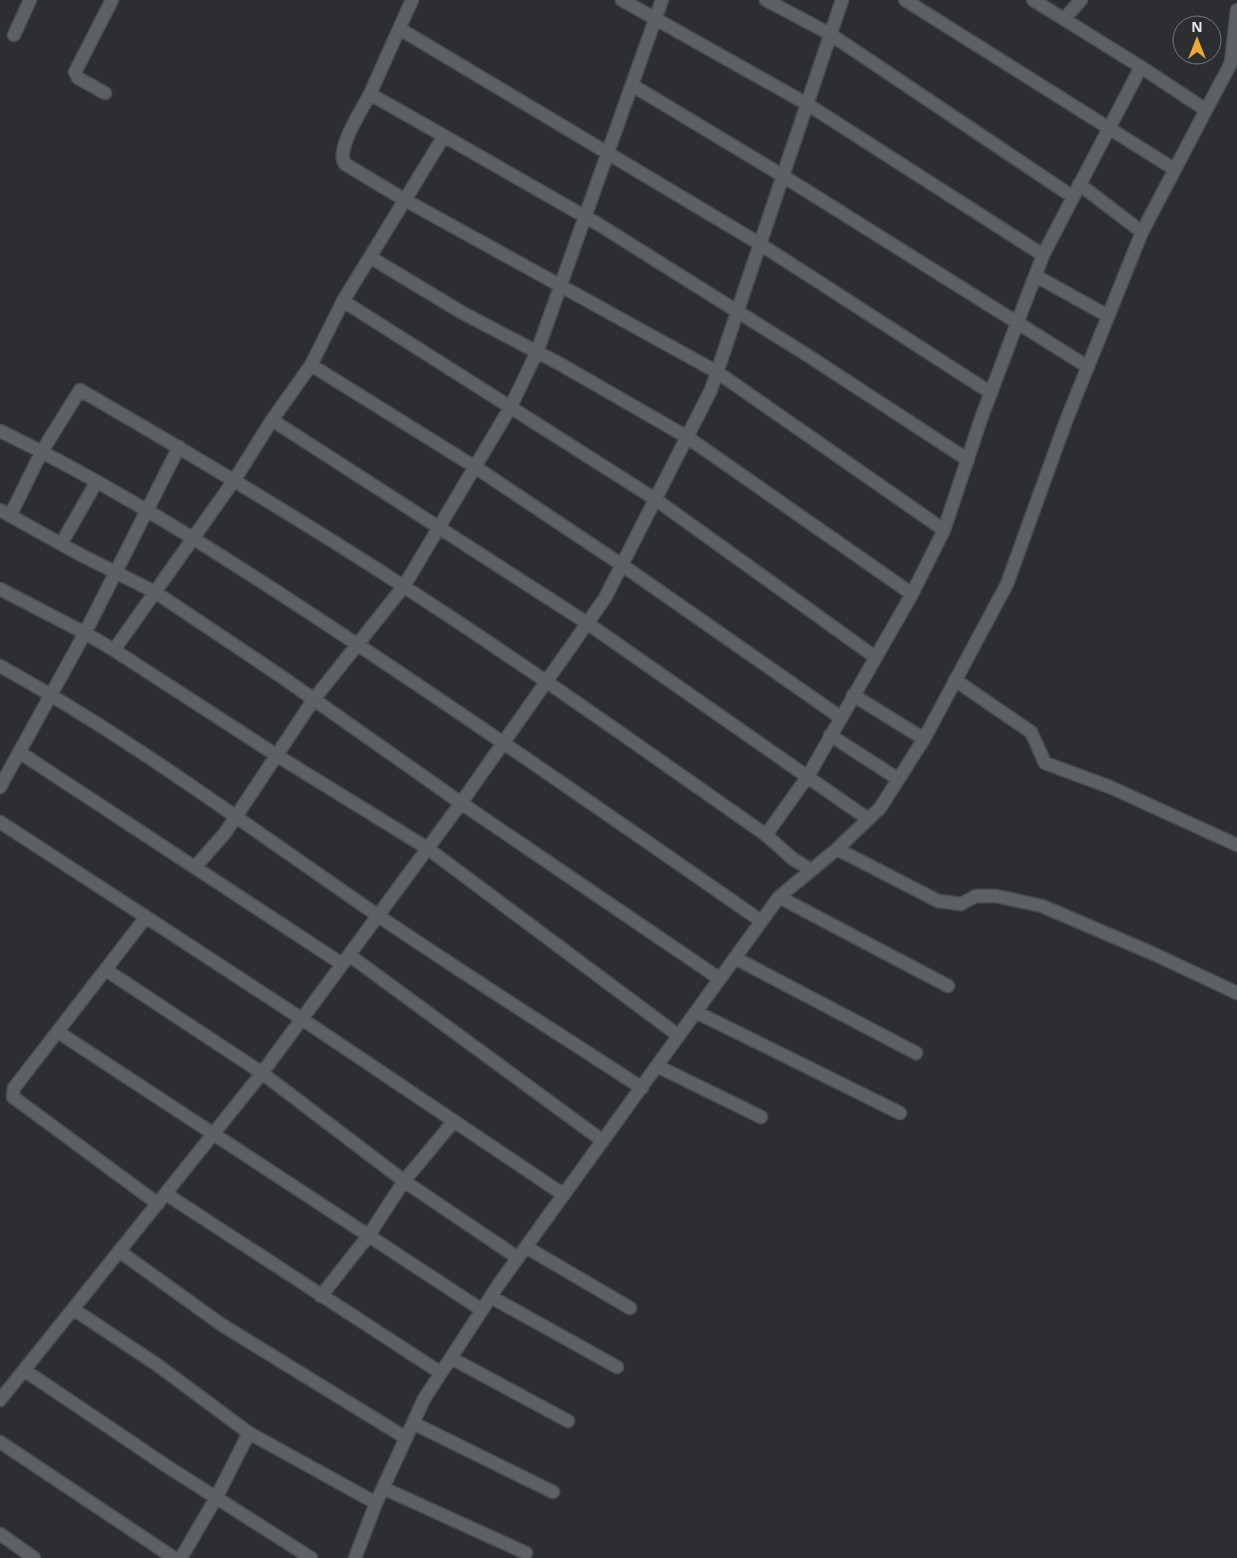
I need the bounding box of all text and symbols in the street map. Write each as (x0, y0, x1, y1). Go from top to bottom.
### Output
north arrow (1172, 15, 1222, 65)
text: N (1191, 17, 1203, 36)

